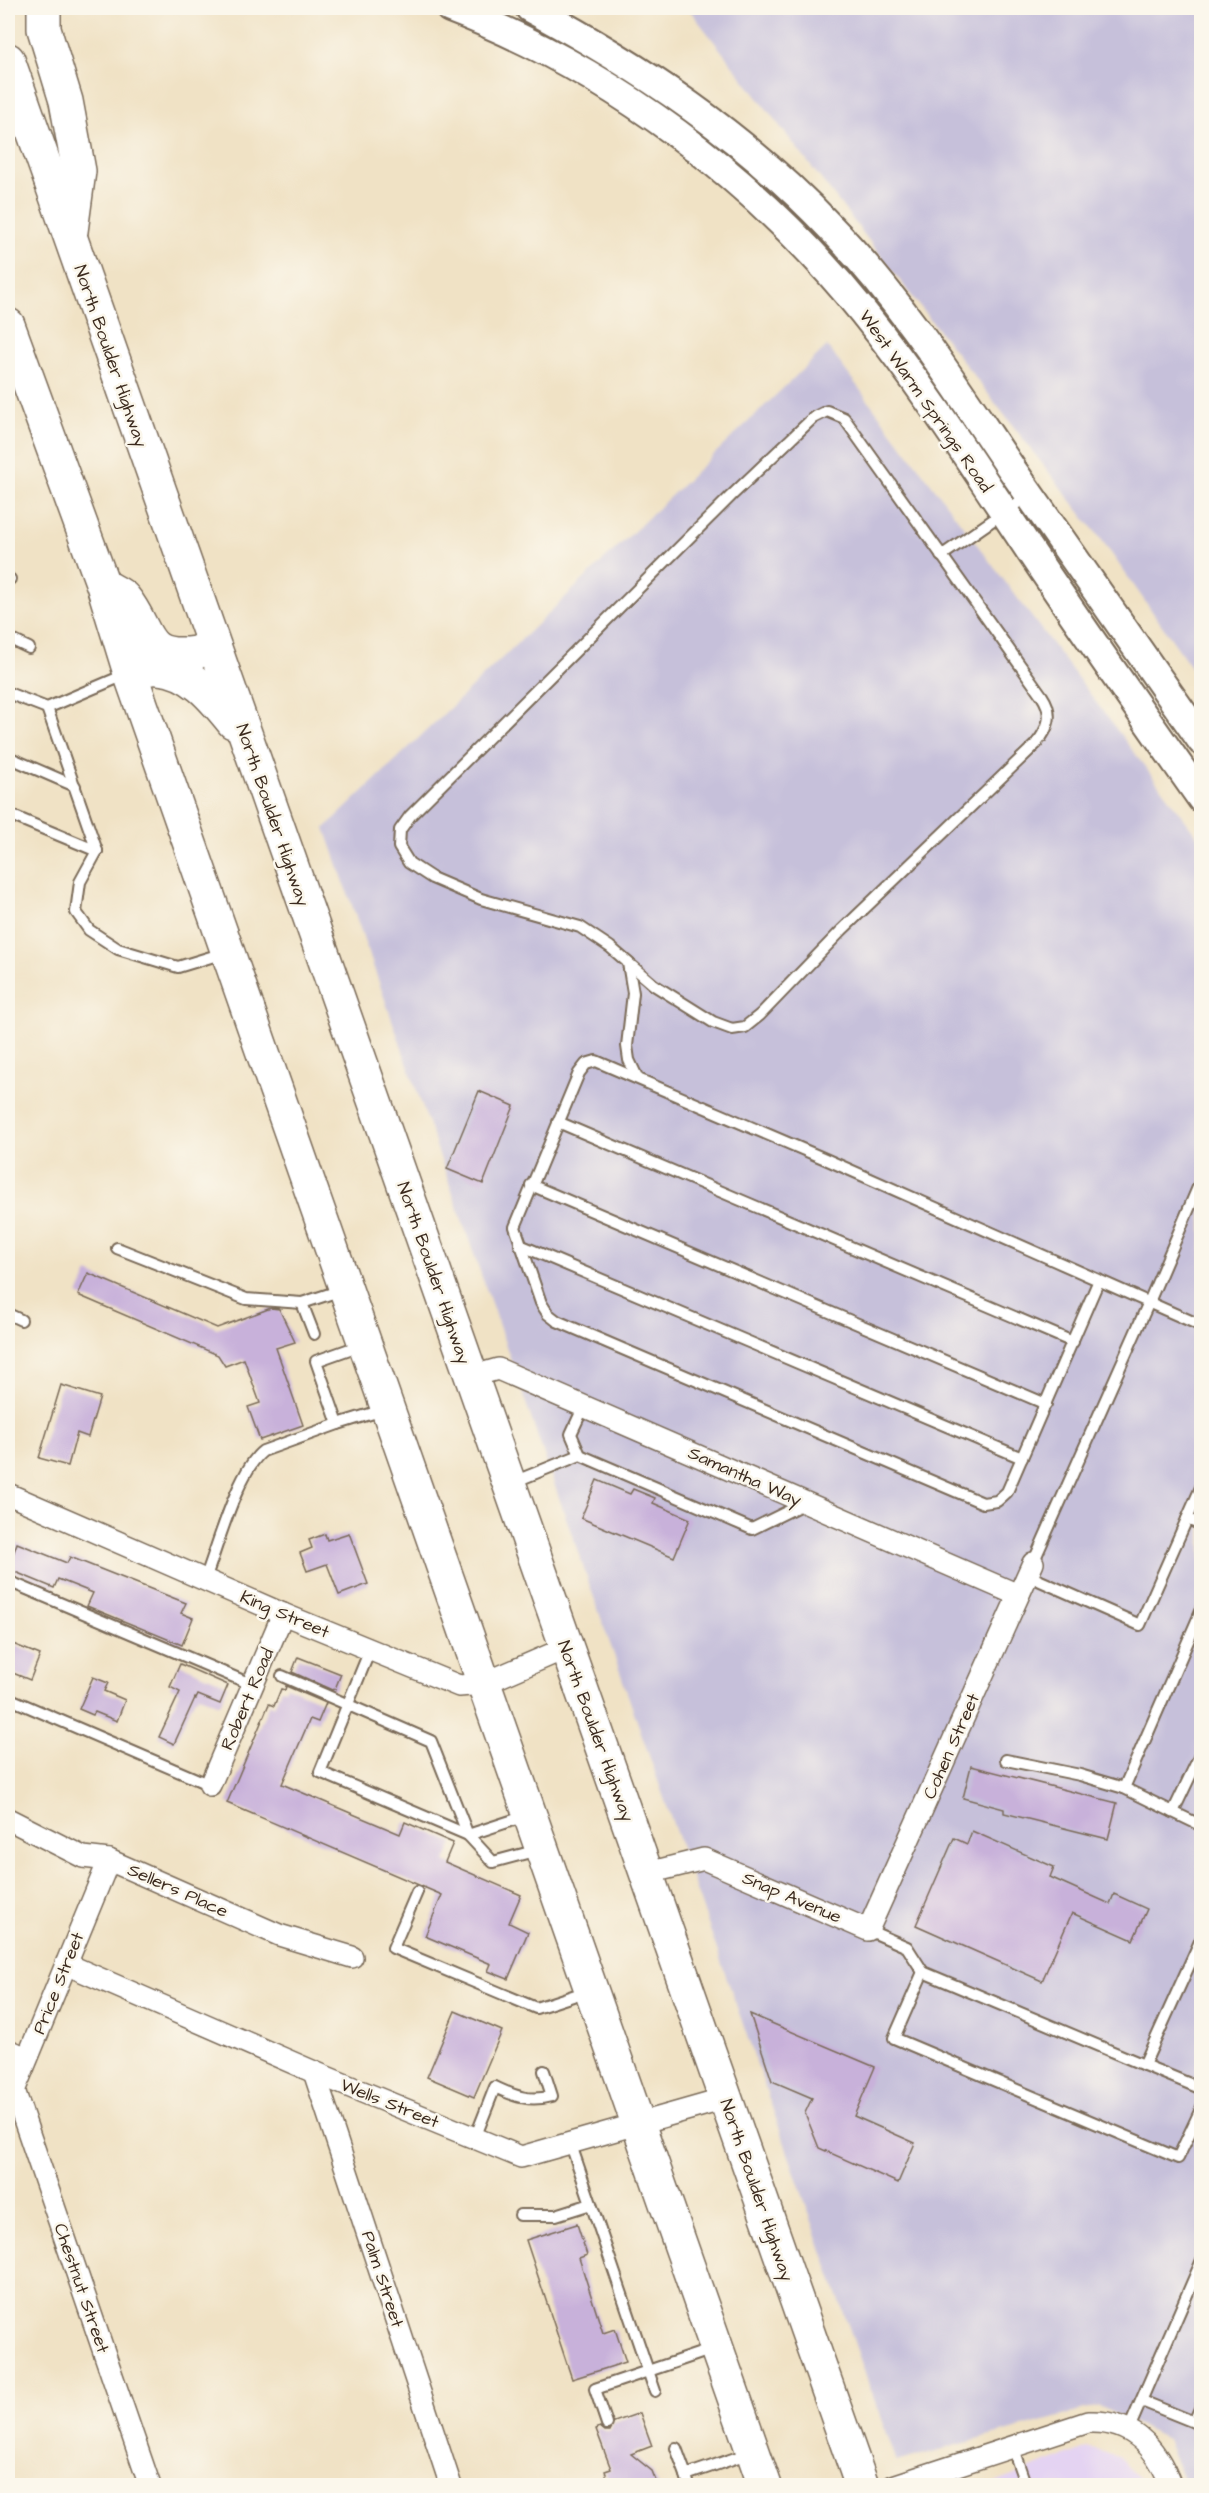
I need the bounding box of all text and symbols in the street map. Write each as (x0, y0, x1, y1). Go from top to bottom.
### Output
street label: North Boulder Highway (67, 262, 153, 451)
street label: West Warm Springs Road (852, 305, 998, 498)
street label: North Boulder Highway (229, 721, 315, 910)
street label: North Boulder Highway (390, 1179, 476, 1368)
street label: Samantha Way (684, 1440, 805, 1514)
street label: King Street (236, 1584, 334, 1646)
street label: North Boulder Highway (550, 1637, 640, 1826)
street label: Robert Road (215, 1644, 280, 1754)
street label: Cohen Street (917, 1689, 986, 1803)
street label: Sellers Place (124, 1857, 232, 1924)
street label: Snap Avenue (738, 1865, 845, 1930)
street label: Price Street (27, 1928, 91, 2038)
street label: Wells Street (337, 2072, 443, 2135)
street label: North Boulder Highway (713, 2096, 799, 2285)
street label: Chestnut Street (48, 2220, 116, 2357)
street label: Palm Street (355, 2228, 410, 2331)

